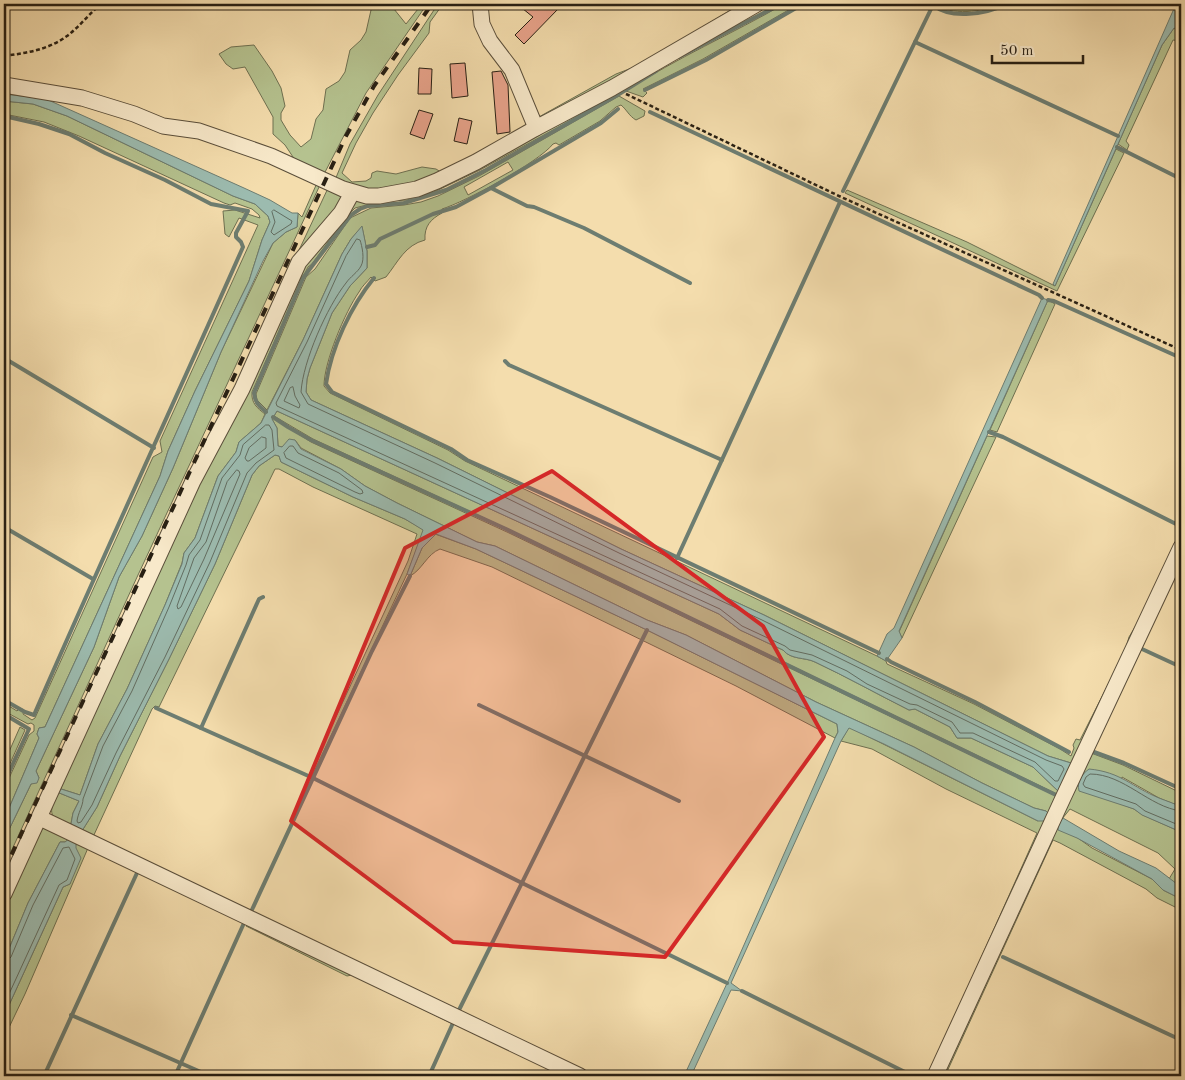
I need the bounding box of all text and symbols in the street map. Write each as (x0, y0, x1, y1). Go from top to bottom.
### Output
scale bar (992, 32, 1084, 64)
text: 50 m (1000, 44, 1034, 59)

